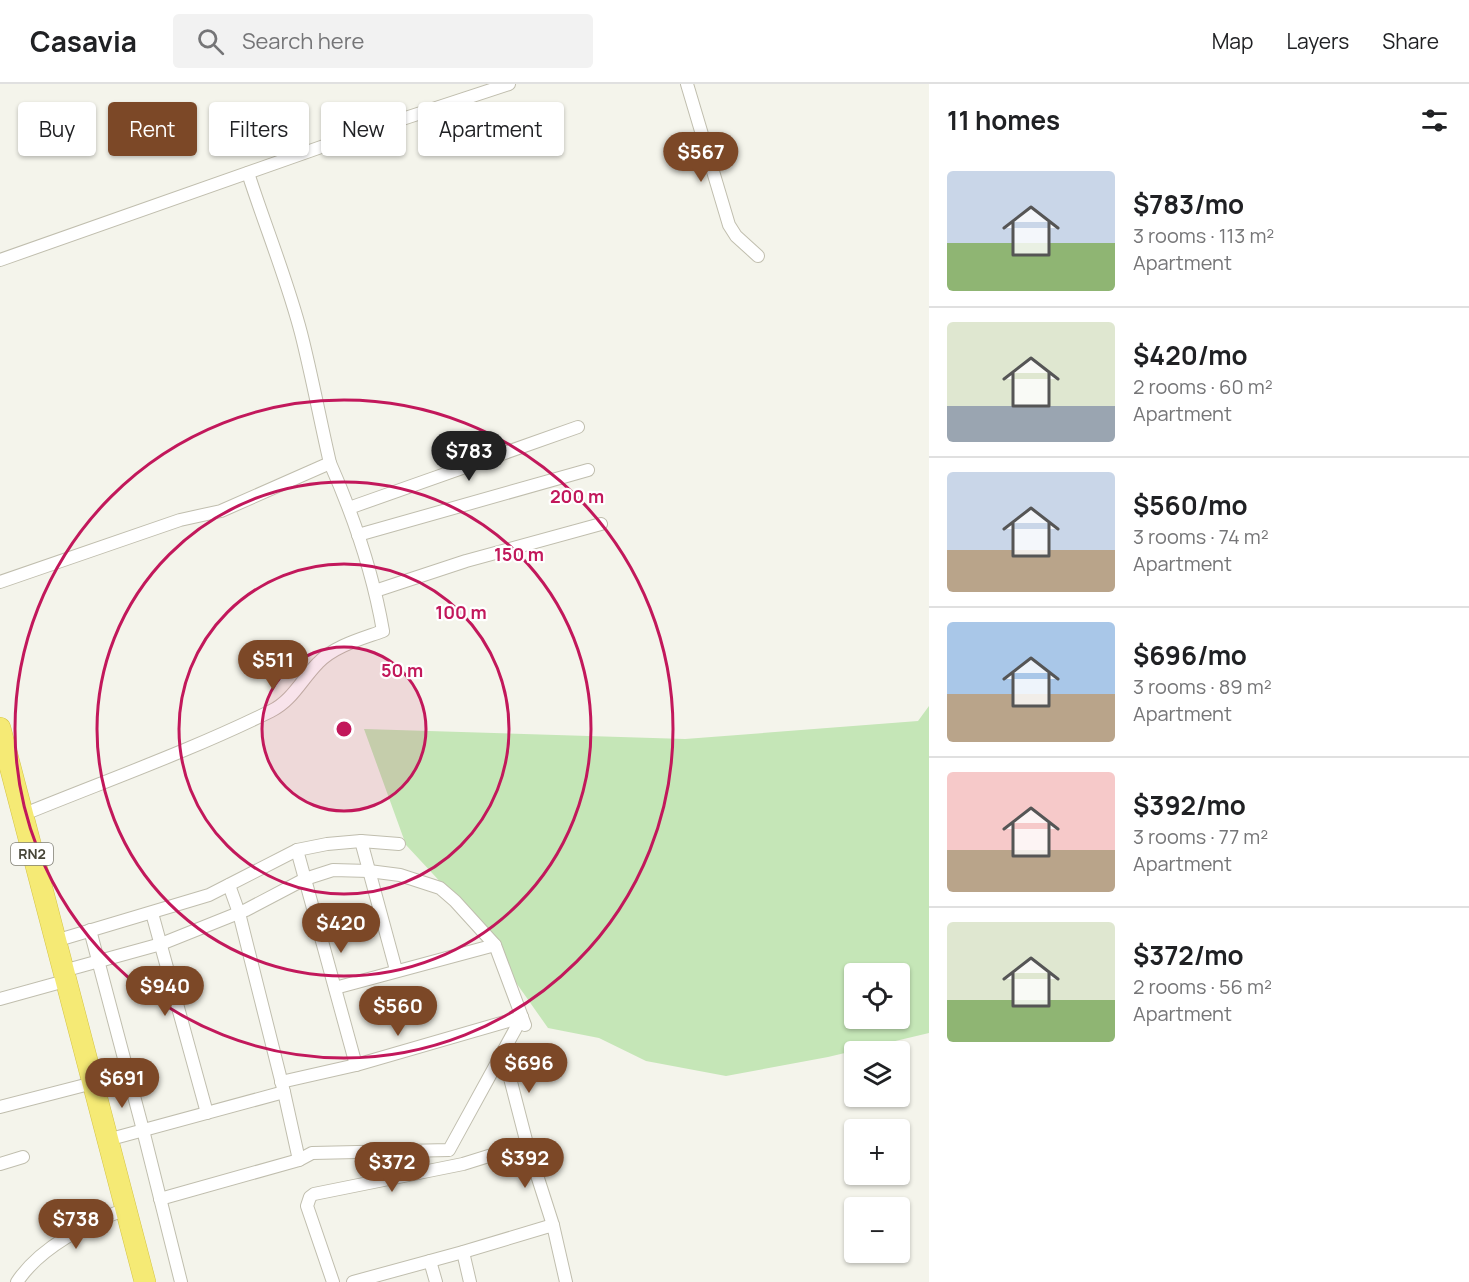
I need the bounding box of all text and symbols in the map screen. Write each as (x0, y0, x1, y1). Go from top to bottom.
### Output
search box (173, 14, 593, 68)
text: Casavia (30, 22, 137, 60)
icon: search (194, 25, 227, 58)
text: Search here (242, 26, 364, 56)
text: Map (1212, 27, 1253, 55)
text: Layers (1286, 27, 1349, 55)
text: Share (1382, 27, 1439, 55)
chip: Buy (18, 102, 96, 156)
chip: Rent (108, 102, 197, 156)
chip: Filters (209, 102, 309, 156)
chip: New (321, 102, 406, 156)
chip: Apartment (418, 102, 564, 156)
text: 11 homes (947, 102, 1060, 138)
icon: filters (1418, 104, 1451, 137)
pin: $567 (665, 132, 737, 183)
text: $567 (677, 138, 725, 165)
text: $783/mo (1133, 186, 1244, 222)
icon: home (995, 195, 1067, 267)
text: 3 rooms · 113 m² (1133, 222, 1274, 249)
text: Apartment (1133, 249, 1232, 276)
text: $420/mo (1133, 337, 1247, 373)
icon: home (995, 346, 1067, 418)
text: 2 rooms · 60 m² (1133, 373, 1273, 400)
text: Apartment (1133, 400, 1232, 427)
pin: $783 (433, 431, 505, 482)
text: $783 (445, 437, 493, 464)
text: 200 m (550, 484, 604, 508)
text: $560/mo (1133, 487, 1248, 523)
icon: home (995, 496, 1067, 568)
text: 3 rooms · 74 m² (1133, 523, 1269, 550)
text: 150 m (494, 542, 544, 566)
text: Apartment (1133, 550, 1232, 577)
text: 100 m (435, 600, 487, 624)
text: $696/mo (1133, 637, 1247, 673)
pin: $511 (237, 640, 309, 691)
text: $511 (252, 646, 294, 673)
icon: home (995, 646, 1067, 718)
text: 50 m (381, 658, 423, 682)
text: 3 rooms · 89 m² (1133, 673, 1272, 700)
text: Apartment (1133, 700, 1232, 727)
centre of rings (334, 719, 354, 739)
text: $392/mo (1133, 787, 1246, 823)
icon: home (995, 796, 1067, 868)
text: 3 rooms · 77 m² (1133, 823, 1268, 850)
road number: RN2 (11, 843, 53, 865)
text: Apartment (1133, 850, 1232, 877)
pin: $420 (305, 903, 377, 954)
text: $420 (316, 909, 366, 936)
text: $372/mo (1133, 937, 1244, 973)
icon: home (995, 946, 1067, 1018)
map controls (844, 963, 910, 1263)
button: locate (844, 963, 910, 1029)
pin: $940 (129, 966, 201, 1017)
text: $940 (140, 972, 190, 999)
text: 2 rooms · 56 m² (1133, 973, 1272, 1000)
pin: $560 (362, 986, 434, 1037)
text: $560 (373, 992, 423, 1019)
text: Apartment (1133, 1000, 1232, 1027)
button: layers (844, 1041, 910, 1107)
pin: $696 (493, 1043, 565, 1094)
text: $696 (504, 1049, 554, 1076)
pin: $691 (86, 1058, 158, 1109)
text: $691 (99, 1064, 145, 1091)
button: + (844, 1119, 910, 1185)
pin: $392 (489, 1138, 561, 1189)
pin: $372 (356, 1142, 428, 1193)
text: $392 (501, 1144, 549, 1171)
text: $372 (369, 1148, 415, 1175)
button: − (844, 1197, 910, 1263)
pin: $738 (40, 1199, 112, 1250)
text: $738 (52, 1205, 100, 1232)

